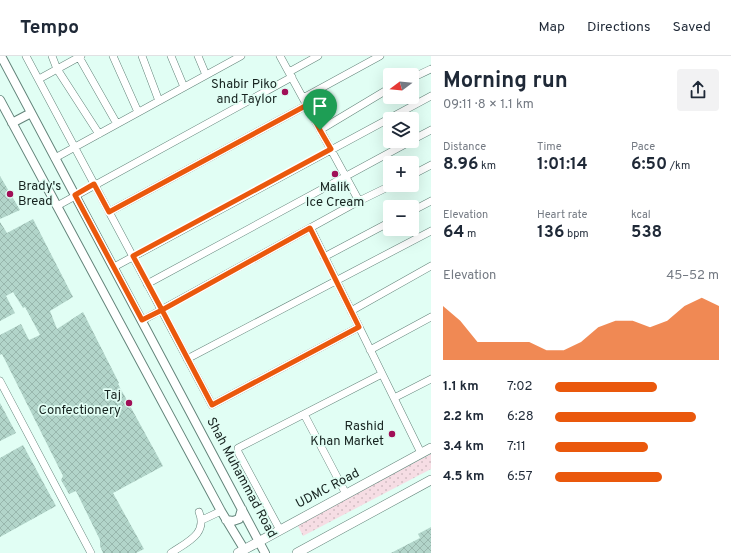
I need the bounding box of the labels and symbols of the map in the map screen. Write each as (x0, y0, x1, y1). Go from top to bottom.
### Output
north arrow (383, 68, 419, 104)
place label: Shabir Piko and Taylor (211, 77, 277, 108)
marker: Shabir Piko and Taylor (280, 87, 290, 97)
pin (303, 89, 337, 130)
marker: Malik Ice Cream (330, 169, 340, 179)
place label: Brady's Bread (18, 179, 61, 210)
place label: Malik Ice Cream (306, 180, 364, 211)
marker: Brady's Bread (5, 189, 15, 199)
place label: Taj Confectionery (39, 388, 121, 419)
marker: Taj Confectionery (124, 398, 134, 408)
street label: Shah Muhammad Road (202, 415, 280, 541)
place label: Rashid Khan Market (310, 419, 384, 450)
marker: Rashid Khan Market (387, 429, 397, 439)
street label: UDMC Road (293, 466, 363, 512)

